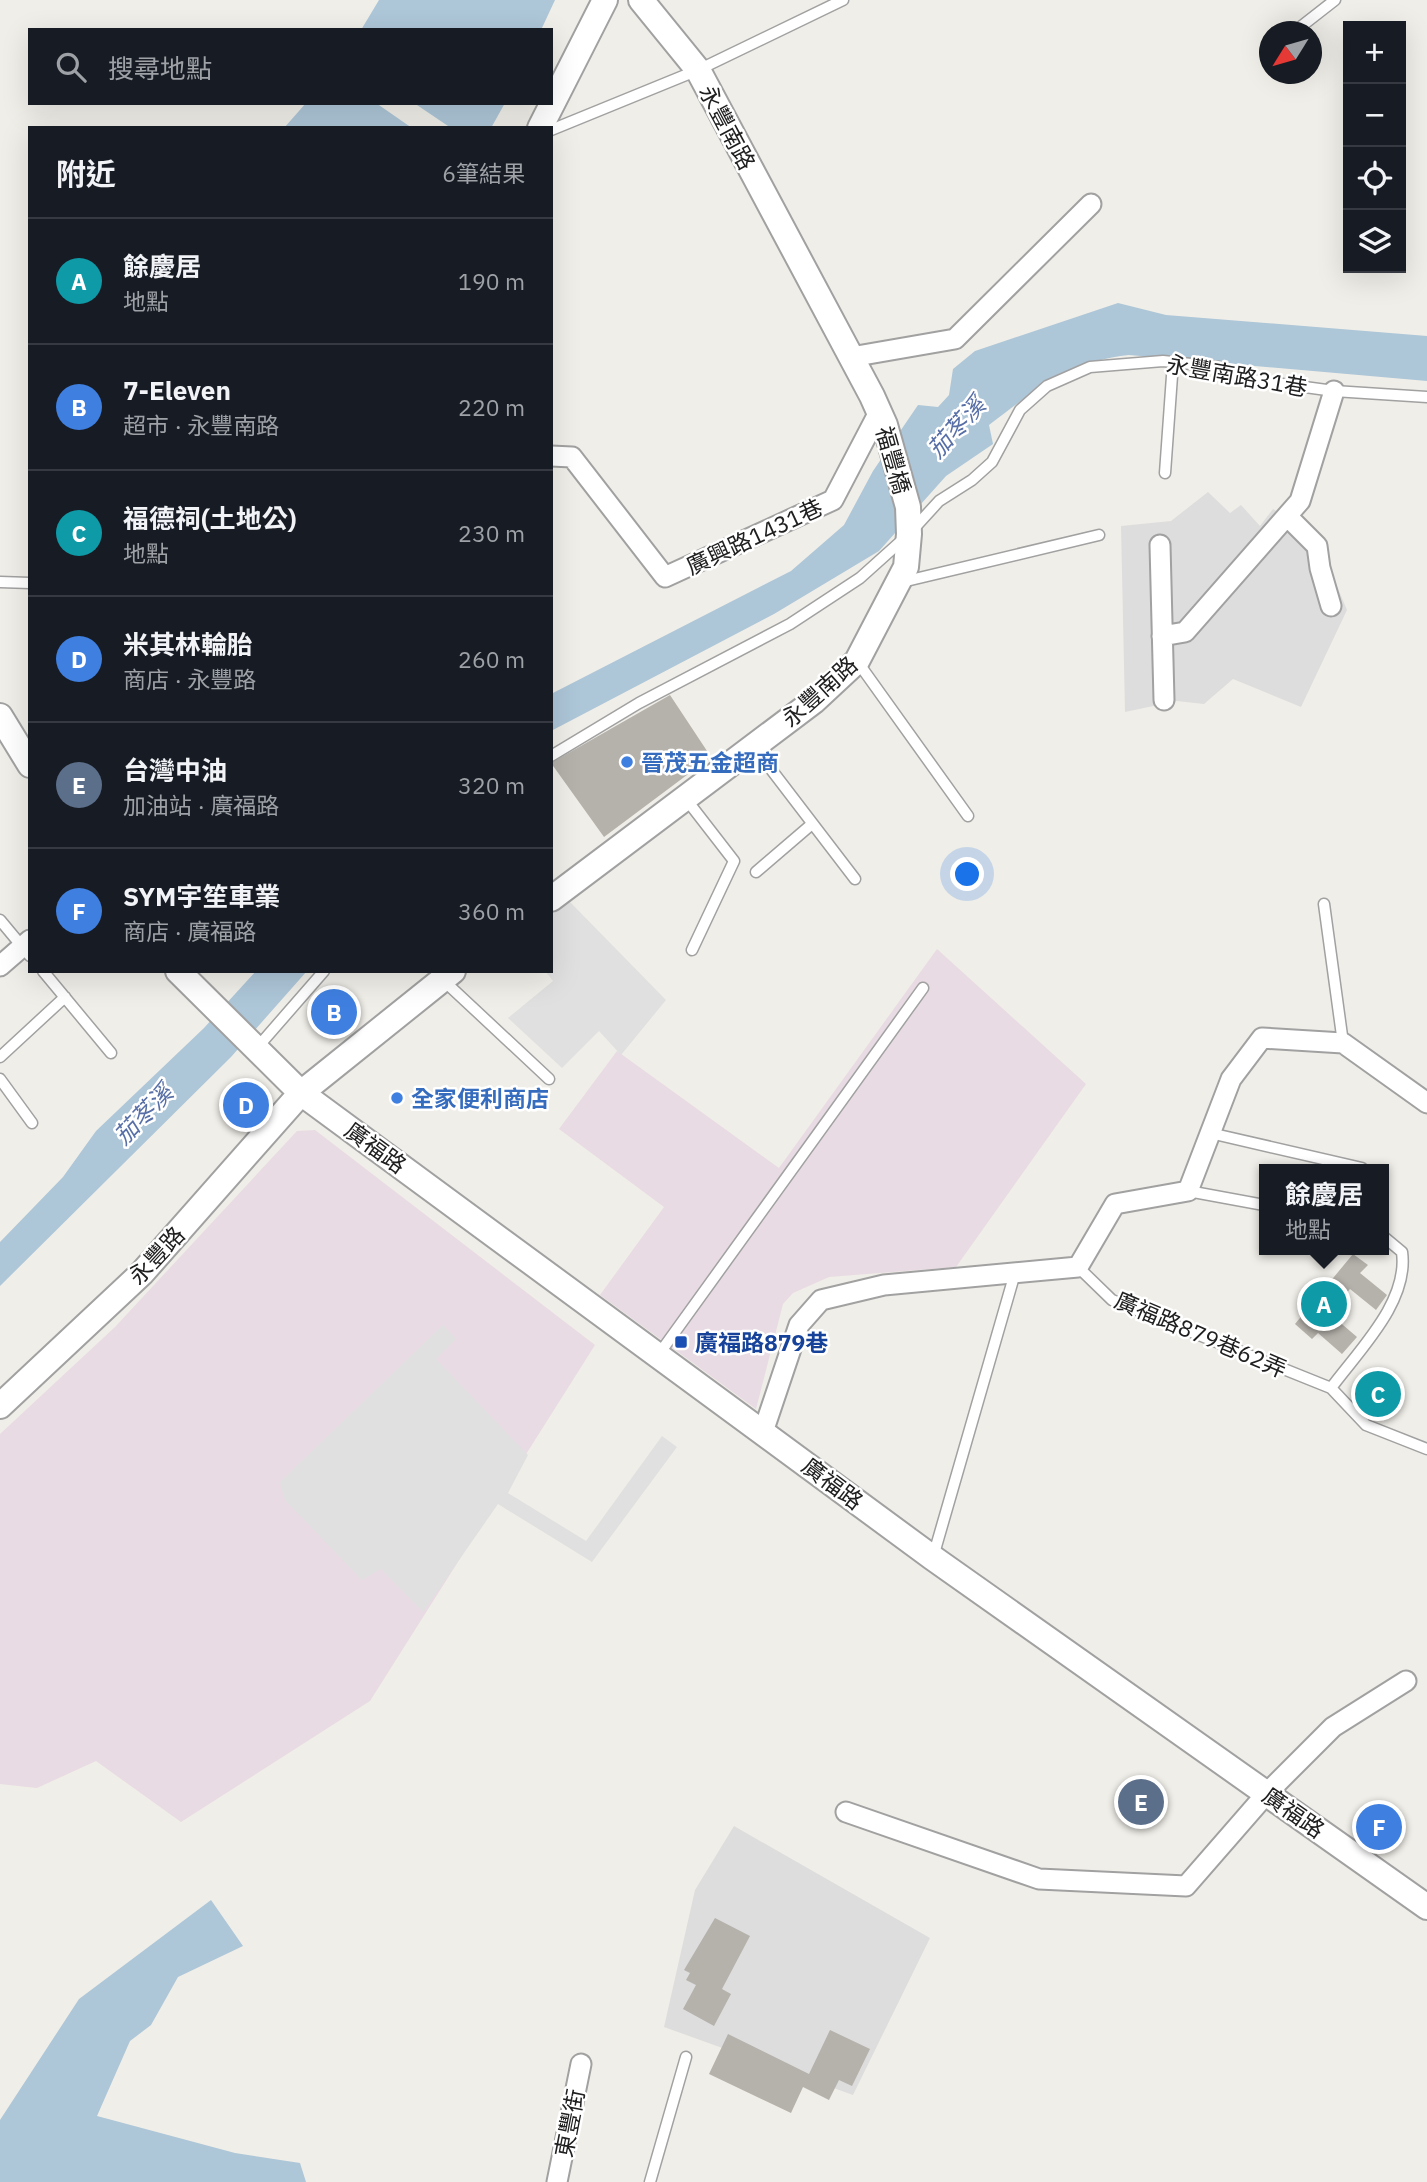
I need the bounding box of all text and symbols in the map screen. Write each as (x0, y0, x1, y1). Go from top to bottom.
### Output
north arrow (1259, 21, 1322, 84)
map controls (1343, 21, 1406, 273)
button: + (1343, 21, 1406, 84)
search box (28, 28, 553, 105)
icon: search (52, 48, 90, 86)
text: 搜尋地點 (108, 51, 212, 85)
street label: 永豐南路 (693, 79, 763, 175)
button: − (1343, 84, 1406, 147)
button: locate (1343, 147, 1406, 210)
text: 附近 (56, 154, 116, 193)
text: 6筆結果 (442, 158, 525, 188)
button: layers (1343, 210, 1406, 273)
text: 餘慶居 (123, 249, 201, 283)
text: A (71, 266, 87, 296)
text: 190 m (458, 266, 525, 296)
text: 地點 (123, 286, 169, 316)
street label: 永豐南路31巷 (1164, 348, 1310, 402)
text: 7-Eleven (123, 373, 231, 407)
water label: 茄苳溪 (920, 387, 994, 464)
text: B (71, 392, 87, 422)
text: 220 m (458, 392, 525, 422)
text: 超市 · 永豐南路 (123, 410, 279, 440)
street label: 福豐橋 (870, 423, 918, 497)
street label: 廣興路1431巷 (681, 491, 827, 581)
text: 福德祠(土地公) (123, 501, 297, 535)
text: C (72, 518, 86, 548)
text: 230 m (458, 518, 525, 548)
text: 地點 (123, 538, 169, 568)
text: 米其林輪胎 (123, 627, 253, 661)
text: D (71, 644, 87, 674)
text: 260 m (458, 644, 525, 674)
street label: 永豐南路 (775, 649, 863, 733)
text: 商店 · 永豐路 (123, 664, 256, 694)
place label: 晉茂五金超商 (641, 747, 779, 777)
text: 台灣中油 (123, 753, 227, 787)
marker: 晉茂五金超商 (619, 754, 635, 770)
text: E (72, 770, 86, 800)
text: 320 m (458, 770, 525, 800)
text: 加油站 · 廣福路 (123, 790, 279, 820)
your location (950, 857, 984, 891)
text: SYM宇笙車業 (123, 879, 280, 913)
text: F (72, 896, 86, 926)
text: 360 m (458, 896, 525, 926)
text: 商店 · 廣福路 (123, 916, 256, 946)
pin: B (311, 986, 357, 1038)
water label: 茄苳溪 (106, 1075, 182, 1151)
pin: D (223, 1079, 269, 1131)
place label: 全家便利商店 (411, 1083, 549, 1113)
marker: 全家便利商店 (389, 1090, 405, 1106)
street label: 廣福路 (339, 1115, 413, 1179)
popup (1259, 1164, 1389, 1255)
text: 餘慶居 (1285, 1177, 1363, 1211)
text: 地點 (1285, 1214, 1331, 1244)
street label: 永豐路 (122, 1220, 190, 1290)
pin: A (1301, 1278, 1347, 1330)
street label: 廣福路879巷62弄 (1110, 1284, 1292, 1384)
place label: 廣福路879巷 (695, 1327, 828, 1357)
marker: 廣福路879巷 (673, 1334, 689, 1350)
pin: C (1355, 1368, 1401, 1420)
street label: 廣福路 (796, 1450, 870, 1516)
pin: E (1118, 1776, 1164, 1828)
street label: 廣福路 (1257, 1780, 1331, 1844)
pin: F (1356, 1801, 1402, 1853)
street label: 東豐街 (548, 2086, 590, 2160)

